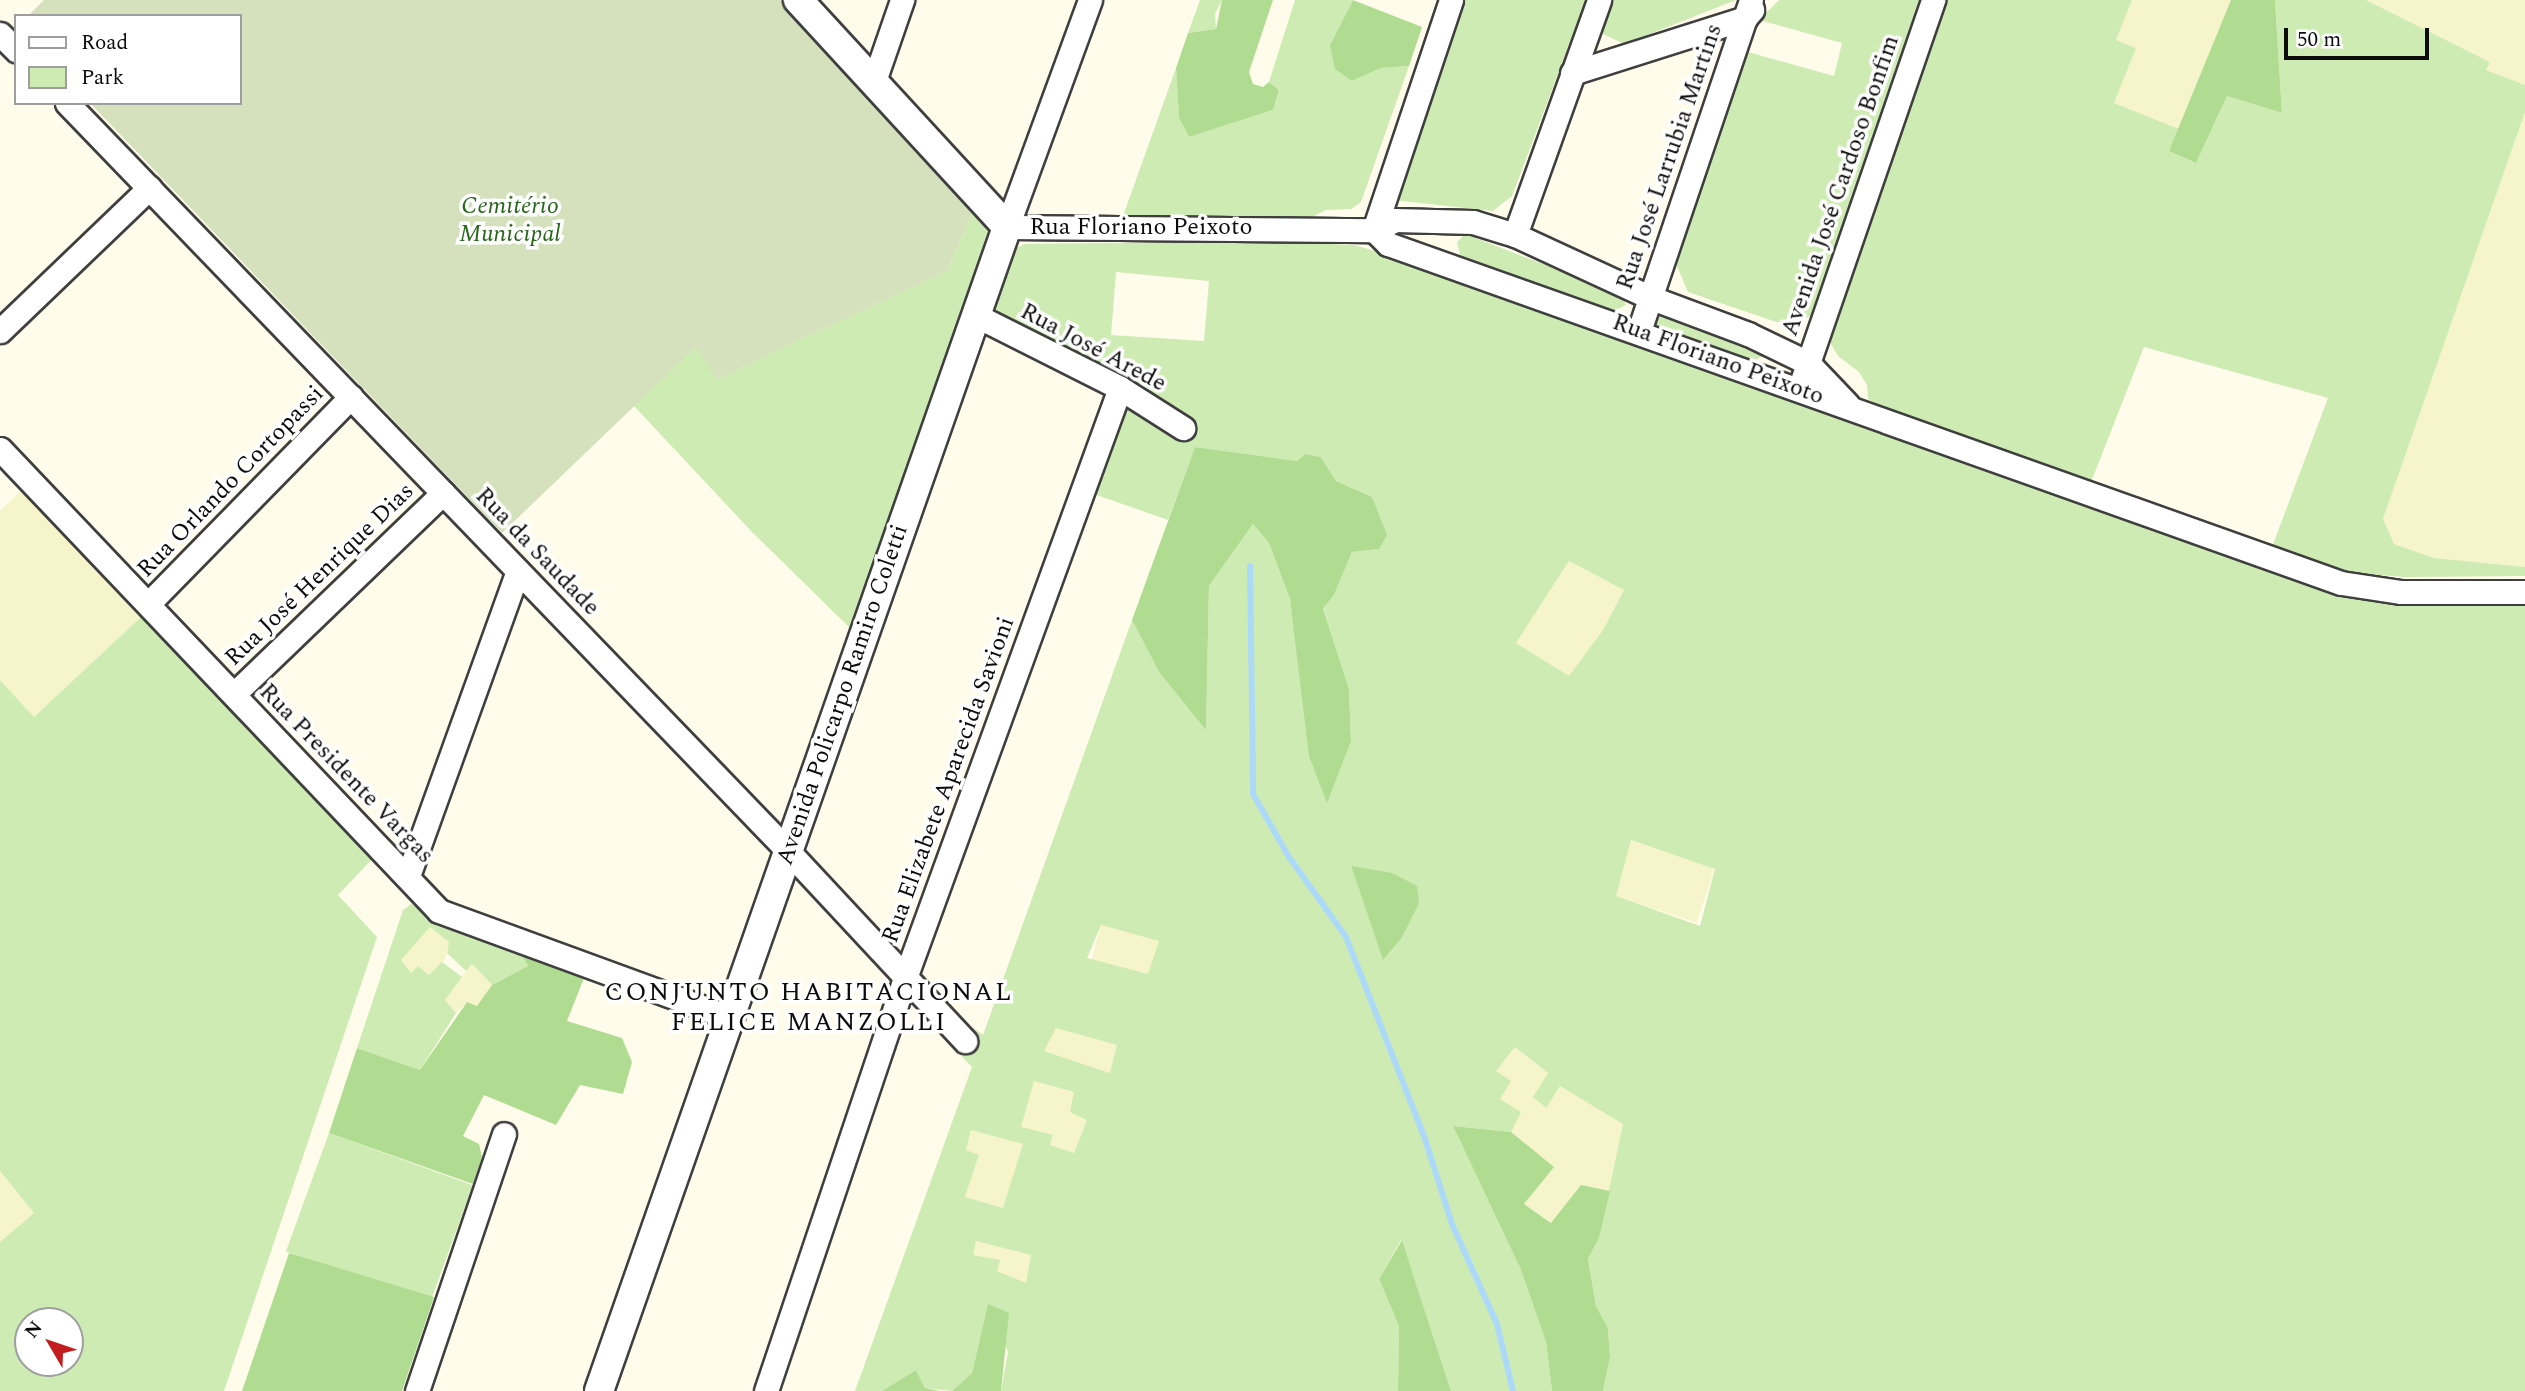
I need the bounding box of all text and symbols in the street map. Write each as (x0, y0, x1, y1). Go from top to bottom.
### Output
legend (14, 14, 242, 105)
scale bar (2287, 14, 2432, 58)
street label: Rua José Larrubia Martins (1611, 20, 1729, 294)
text: 50 m (2297, 24, 2341, 56)
text: Road (81, 27, 128, 59)
street label: Avenida José Cardoso Bonfim (1776, 32, 1906, 340)
text: Park (81, 62, 124, 94)
park label: Cemitério Municipal (459, 193, 561, 249)
street label: Rua Floriano Peixoto (1029, 214, 1253, 242)
street label: Rua José Arede (1015, 297, 1171, 399)
street label: Rua Floriano Peixoto (1608, 308, 1828, 412)
street label: Rua Orlando Cortopassi (132, 380, 330, 584)
street label: Rua José Henrique Dias (219, 477, 421, 673)
street label: Rua da Saudade (469, 482, 605, 622)
street label: Avenida Policarpo Ramiro Coletti (771, 521, 915, 869)
street label: Rua Elizabete Aparecida Savioni (876, 613, 1022, 947)
street label: Rua Presidente Vargas (253, 678, 439, 870)
district label: CONJUNTO HABITACIONAL FELICE MANZOLLI (607, 977, 1011, 1038)
north arrow (14, 1307, 84, 1377)
text: N (18, 1315, 50, 1345)

